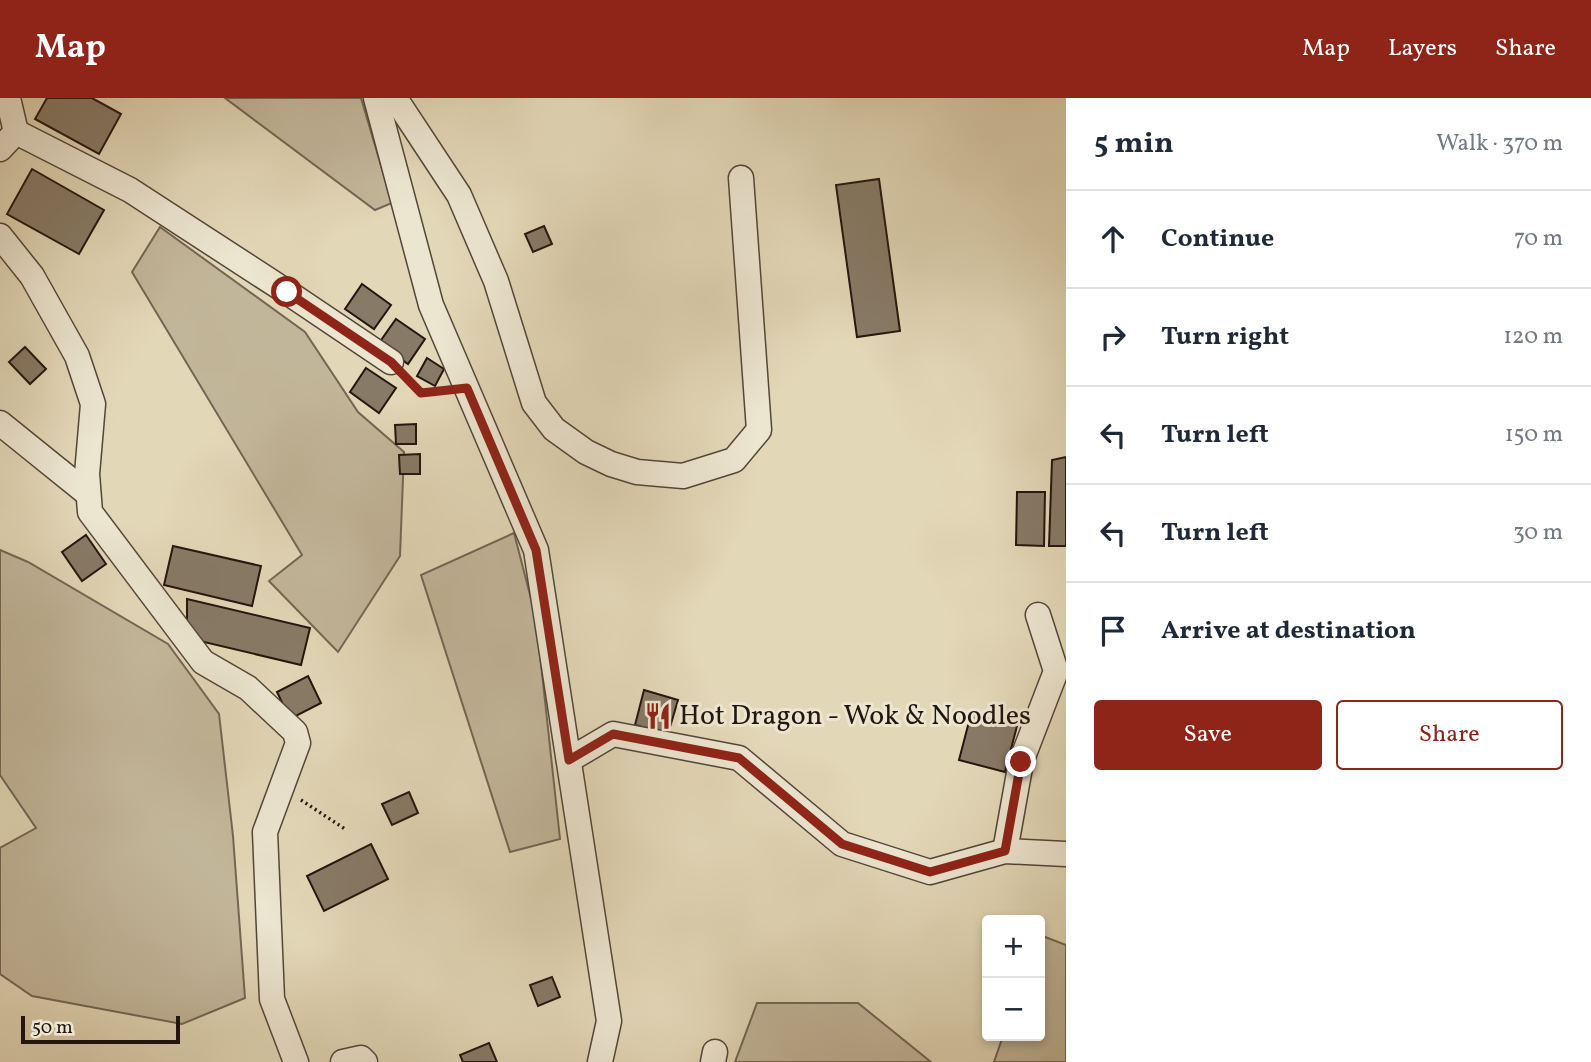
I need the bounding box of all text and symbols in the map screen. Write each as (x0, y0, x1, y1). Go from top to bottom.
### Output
text: Map (35, 26, 106, 72)
text: Map (1302, 32, 1350, 66)
text: Layers (1388, 32, 1457, 66)
text: Share (1495, 32, 1556, 66)
text: 5 min (1094, 123, 1174, 165)
text: Walk · 370 m (1436, 128, 1563, 160)
icon: ahead (1094, 220, 1132, 258)
text: Continue (1161, 221, 1274, 257)
text: 70 m (1514, 223, 1563, 255)
route start (271, 276, 302, 307)
icon: right (1094, 318, 1132, 356)
text: Turn right (1161, 319, 1289, 355)
text: 120 m (1503, 321, 1563, 353)
icon: left (1094, 416, 1132, 454)
text: Turn left (1161, 417, 1269, 453)
text: 150 m (1505, 419, 1563, 451)
icon: left (1094, 514, 1132, 552)
text: Turn left (1161, 515, 1269, 551)
text: 30 m (1513, 517, 1563, 549)
icon: arrive (1094, 612, 1132, 650)
text: Arrive at destination (1161, 613, 1416, 649)
place label: Hot Dragon - Wok & Noodles (679, 697, 1031, 736)
button: Save (1094, 700, 1322, 770)
button: Share (1336, 700, 1563, 770)
restaurant icon: Hot Dragon - Wok & Noodles (643, 701, 673, 731)
route end (1005, 746, 1036, 777)
map controls (982, 915, 1045, 1041)
button: + (982, 915, 1045, 978)
button: − (982, 978, 1045, 1041)
scale bar (21, 1013, 180, 1045)
text: 50 m (32, 1015, 73, 1041)

